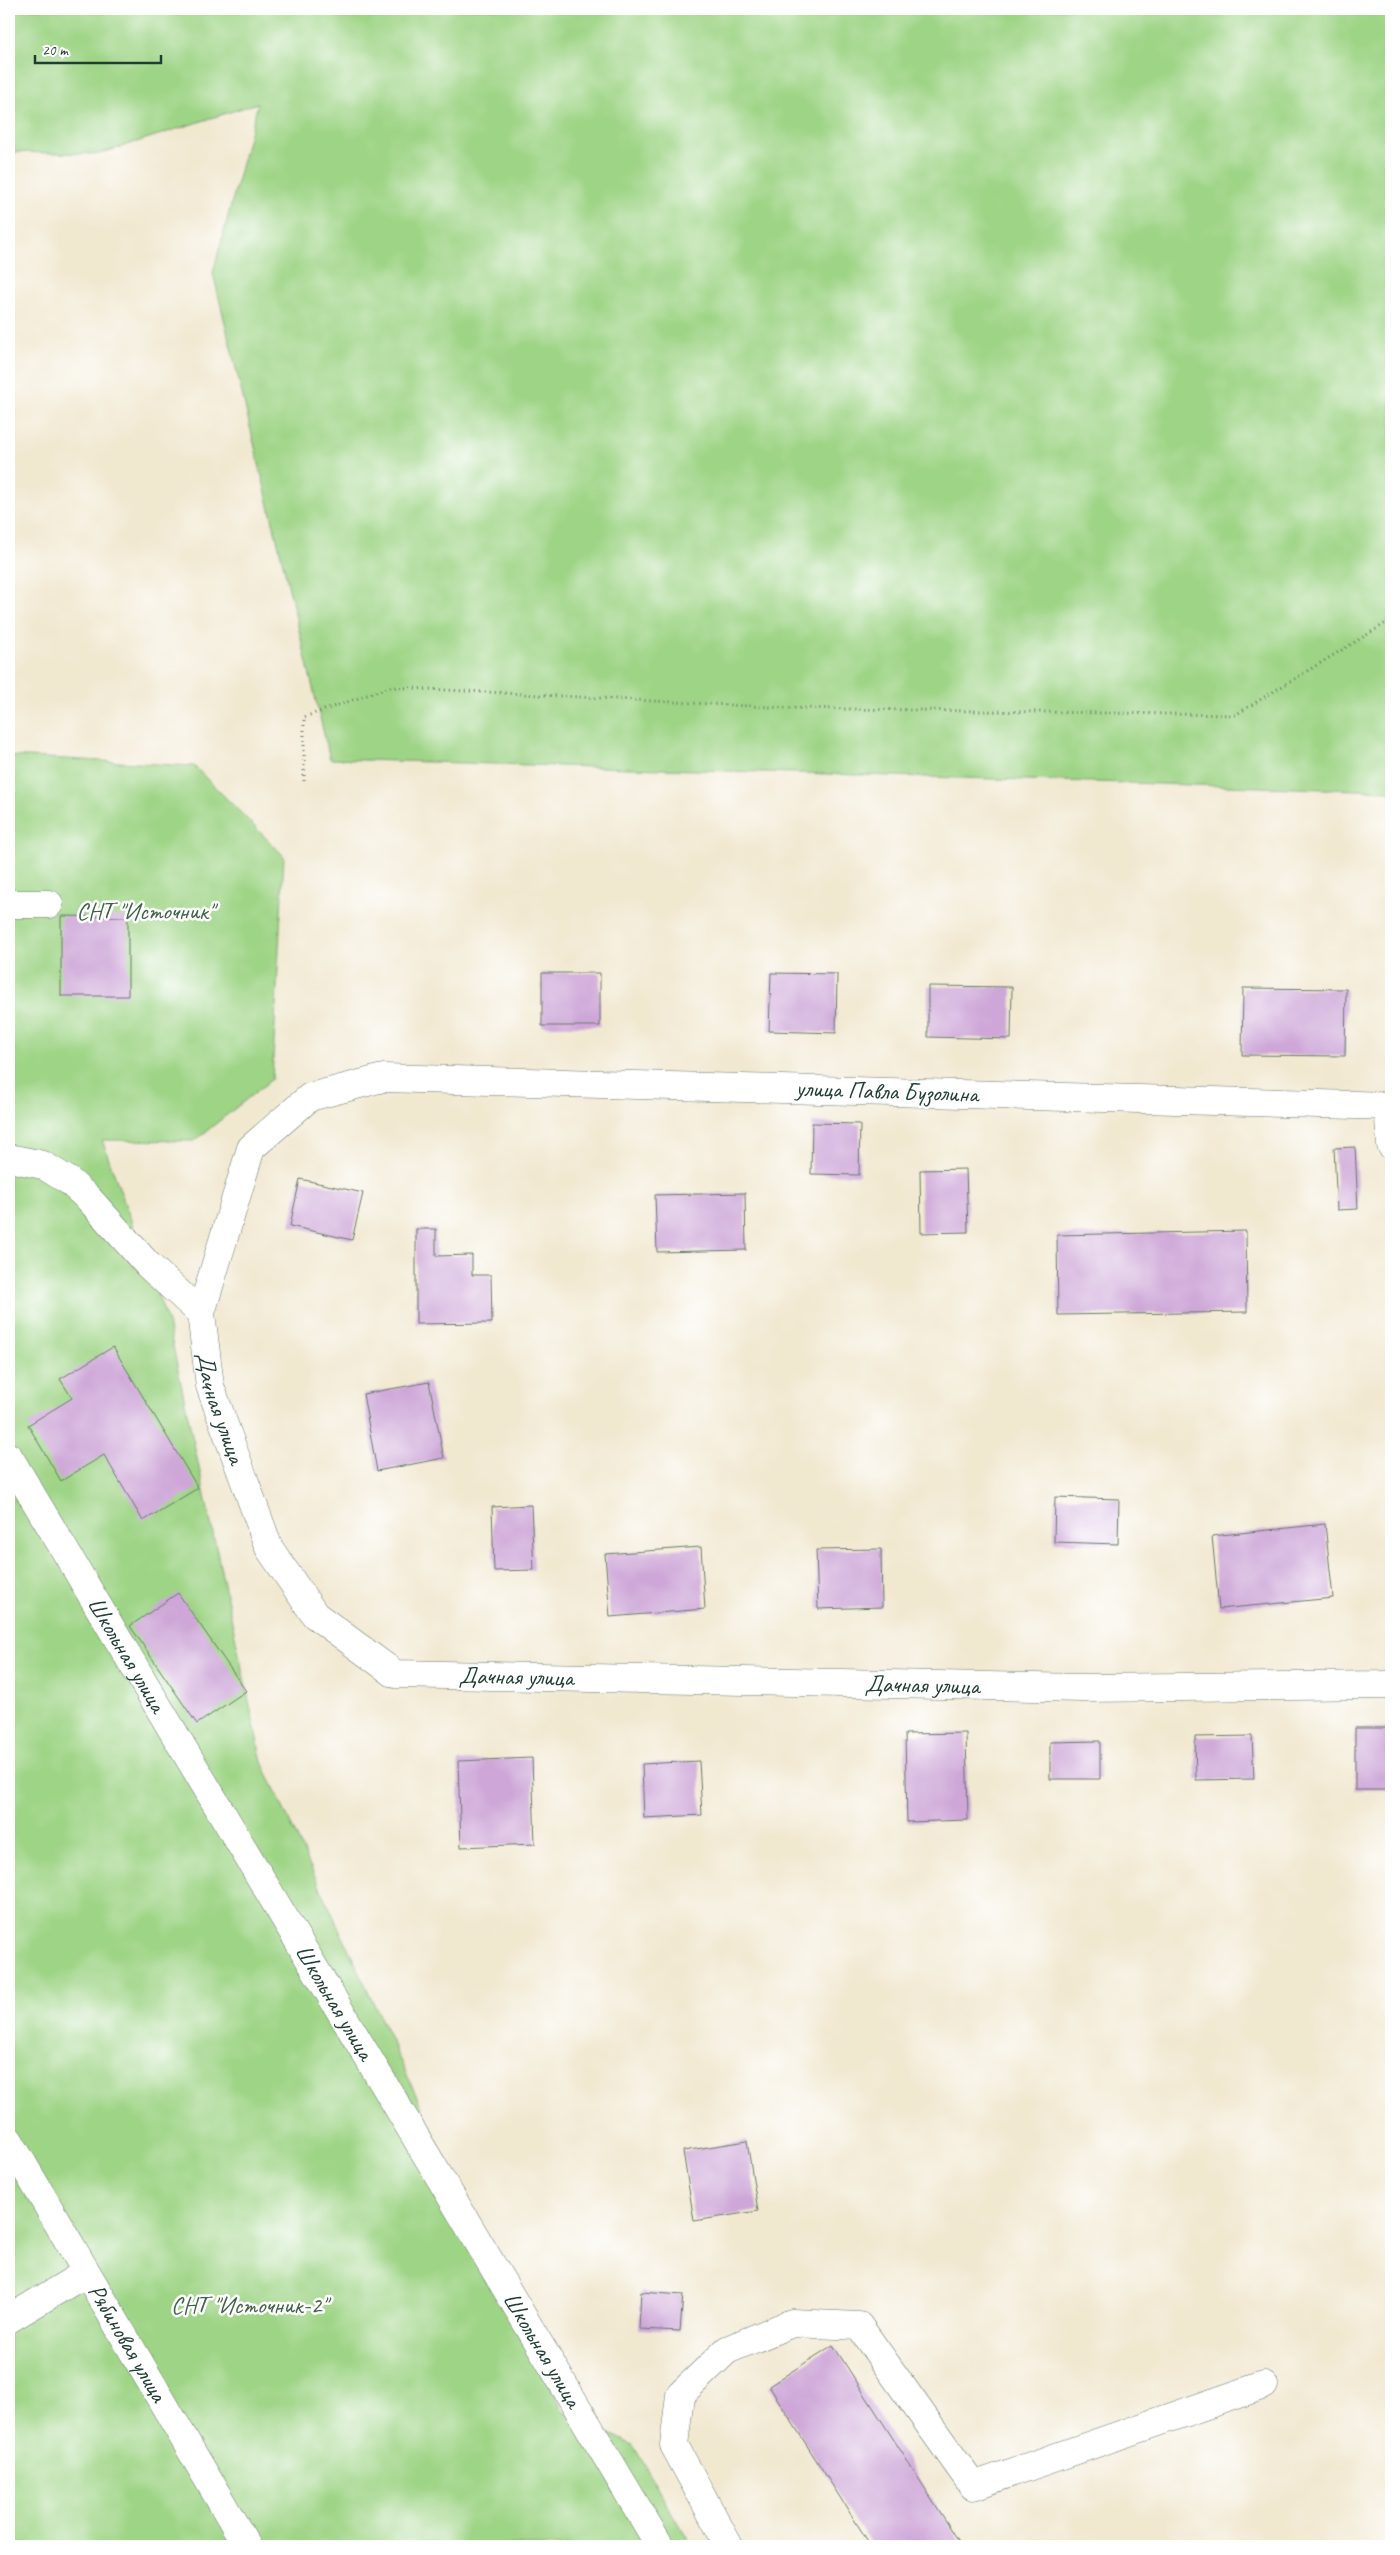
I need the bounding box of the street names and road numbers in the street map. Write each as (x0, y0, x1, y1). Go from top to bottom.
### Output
street label: улица Павла Бузолина (793, 1073, 981, 1109)
street label: Дачная улица (191, 1351, 253, 1470)
street label: Школьная улица (81, 1591, 174, 1720)
street label: Дачная улица (458, 1660, 576, 1693)
street label: Дачная улица (864, 1669, 982, 1701)
street label: Школьная улица (289, 1939, 382, 2067)
street label: Рябиновая улица (82, 2278, 175, 2408)
street label: Школьная улица (497, 2286, 590, 2415)

